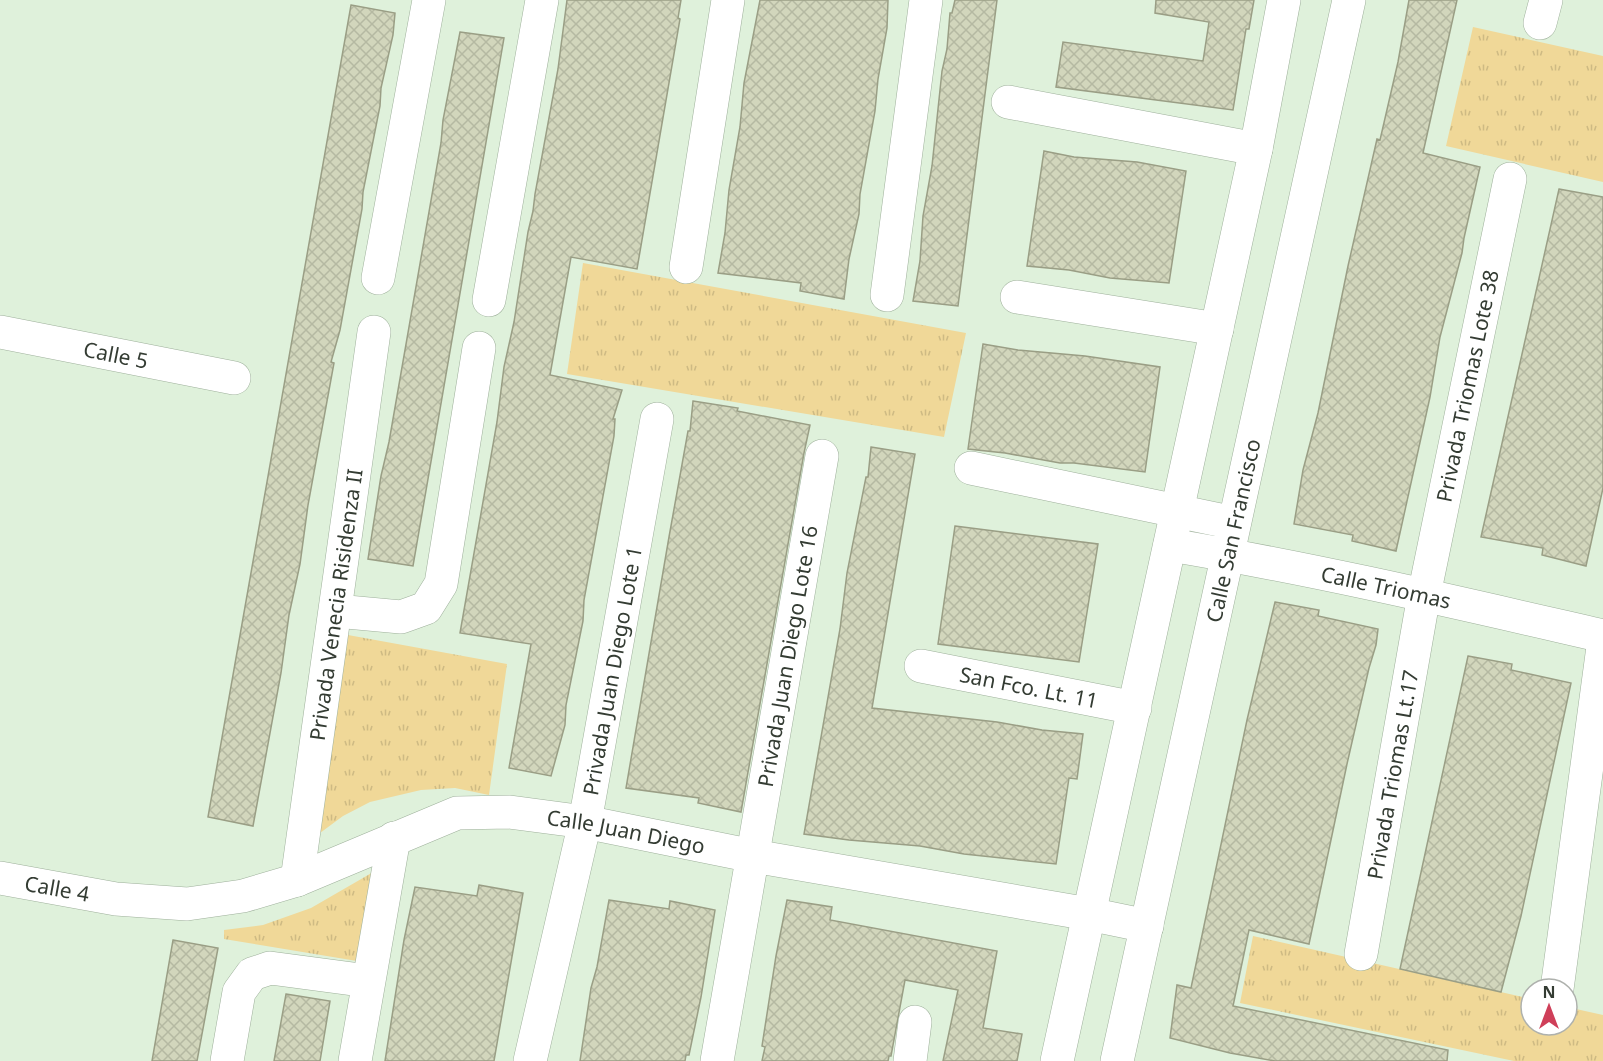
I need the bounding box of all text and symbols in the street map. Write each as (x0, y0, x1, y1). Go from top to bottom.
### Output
street label: Privada Triomas Lote 38 (1430, 267, 1505, 505)
street label: Calle 5 (81, 335, 150, 375)
street label: Calle San Francisco (1199, 436, 1267, 625)
street label: Privada Venecia Risidenza II (303, 467, 369, 742)
street label: Privada Juan Diego Lote 16 (751, 523, 824, 789)
street label: Privada Juan Diego Lote 1 (576, 544, 648, 798)
street label: Calle Triomas (1318, 560, 1454, 615)
street label: San Fco. Lt. 11 (957, 660, 1100, 714)
street label: Privada Triomas Lt.17 (1360, 668, 1425, 882)
street label: Calle Juan Diego (545, 803, 707, 860)
street label: Calle 4 (22, 869, 92, 908)
north arrow (1519, 977, 1579, 1037)
text: N (1542, 981, 1556, 1003)

